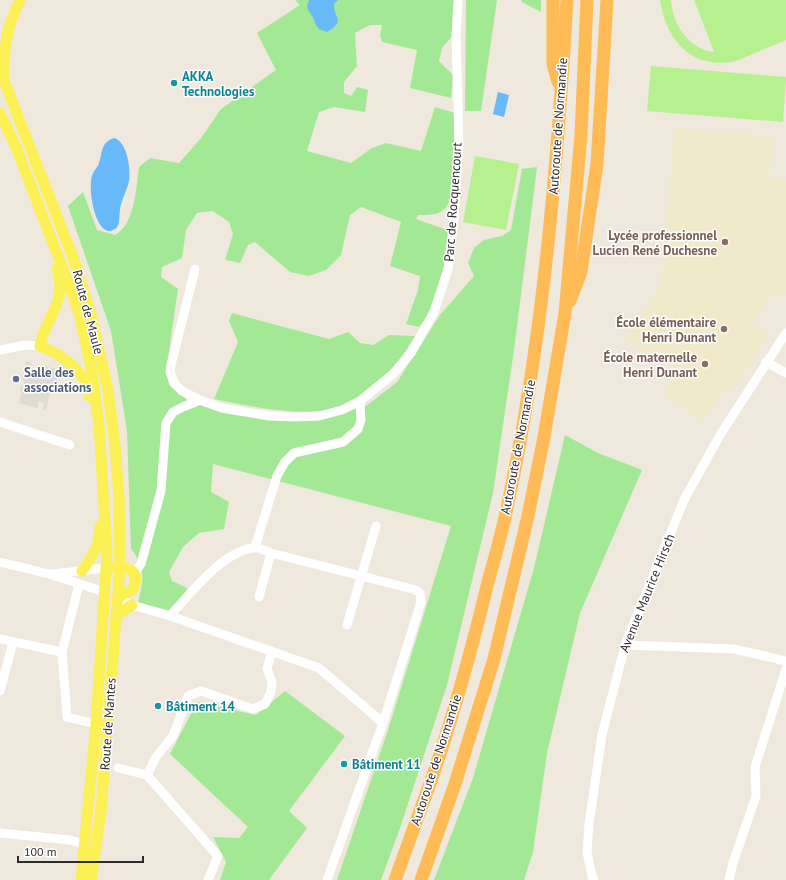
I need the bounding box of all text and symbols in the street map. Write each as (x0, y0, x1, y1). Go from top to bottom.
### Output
street label: Autoroute de Normandie (545, 57, 571, 195)
place label: AKKA Technologies (182, 68, 255, 100)
marker: AKKA Technologies (169, 78, 179, 88)
street label: Parc de Rocquencourt (440, 141, 466, 262)
place label: Lycée professionnel Lucien René Duchesne (593, 227, 717, 259)
marker: Lycée professionnel Lucien René Duchesne (720, 237, 730, 247)
street label: Route de Maule (69, 268, 107, 356)
place label: École élémentaire Henri Dunant (616, 314, 716, 346)
marker: École élémentaire Henri Dunant (719, 324, 729, 334)
place label: École maternelle Henri Dunant (604, 349, 697, 381)
marker: École maternelle Henri Dunant (700, 359, 710, 369)
place label: Salle des associations (24, 364, 92, 396)
marker: Salle des associations (11, 374, 21, 384)
street label: Autoroute de Normandie (497, 378, 539, 516)
street label: Avenue Maurice Hirsch (615, 531, 679, 655)
street label: Route de Mantes (96, 677, 120, 771)
street label: Autoroute de Normandie (407, 692, 465, 828)
place label: Bâtiment 14 (166, 698, 236, 715)
marker: Bâtiment 14 (153, 701, 163, 711)
place label: Bâtiment 11 (352, 756, 421, 773)
marker: Bâtiment 11 (339, 759, 349, 769)
scale bar (18, 838, 143, 864)
text: 100 m (24, 844, 57, 859)

